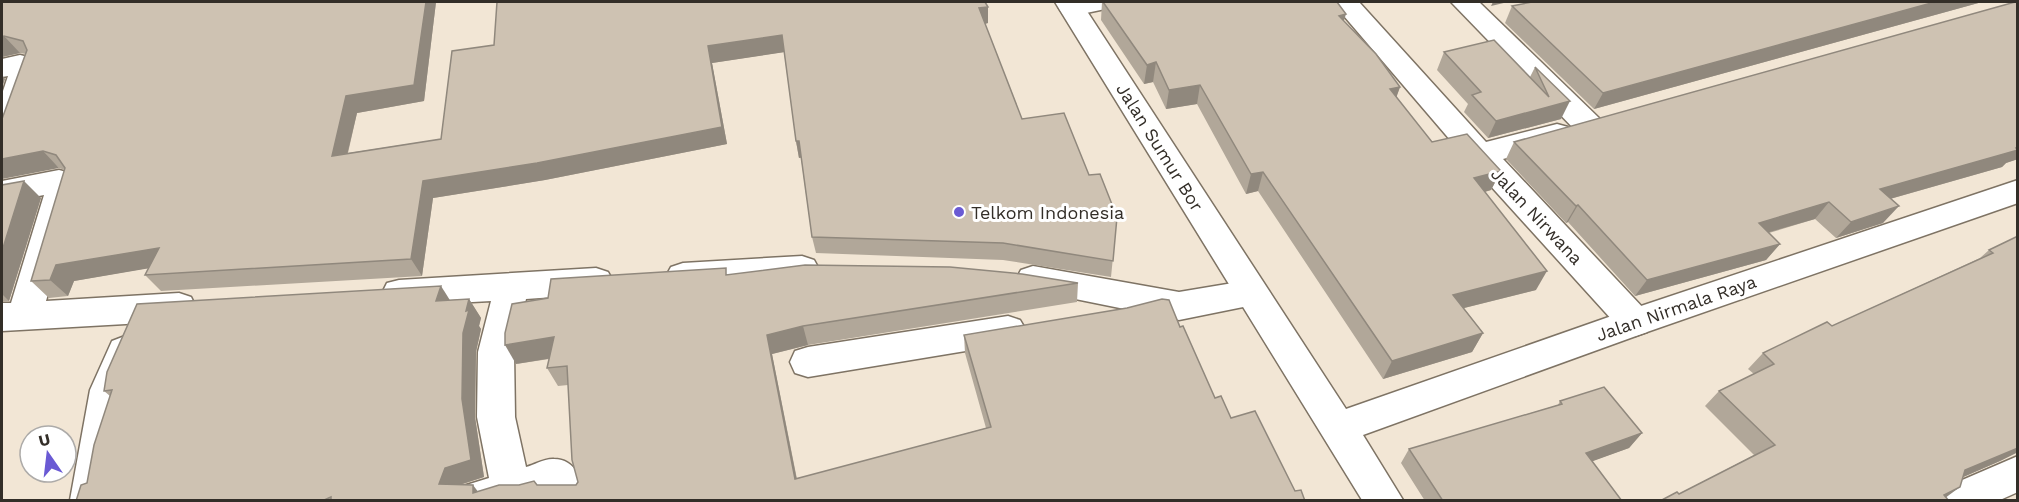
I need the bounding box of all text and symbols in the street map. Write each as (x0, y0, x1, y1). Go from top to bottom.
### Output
street label: Jalan Sumur Bor (1112, 79, 1208, 215)
street label: Jalan Nirwana (1487, 163, 1587, 269)
place label: Telkom Indonesia (971, 202, 1124, 223)
marker: Telkom Indonesia (952, 205, 966, 219)
street label: Jalan Nirmala Raya (1593, 271, 1759, 345)
north arrow (18, 424, 78, 484)
text: U (37, 429, 52, 451)

